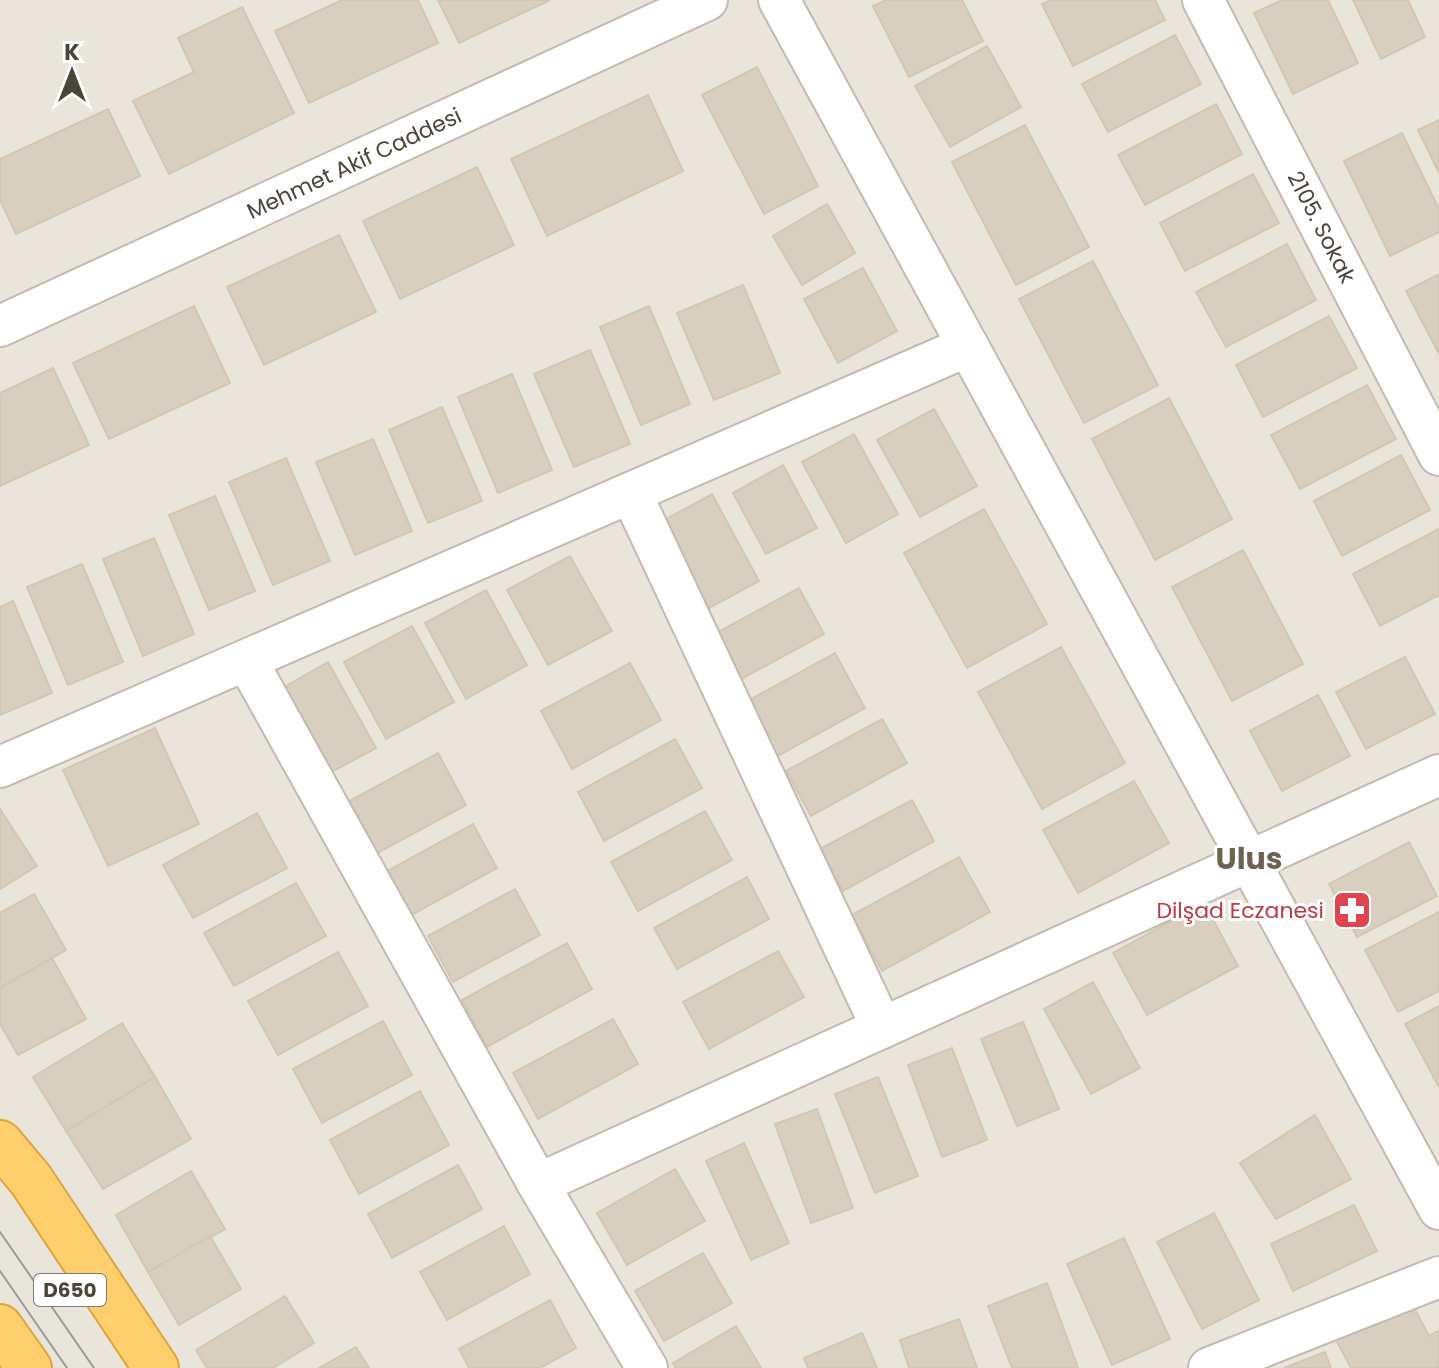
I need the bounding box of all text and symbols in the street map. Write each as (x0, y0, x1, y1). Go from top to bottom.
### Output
north arrow (32, 32, 112, 112)
text: K (64, 37, 80, 68)
street label: Mehmet Akif Caddesi (242, 100, 467, 227)
street label: 2105. Sokak (1280, 166, 1363, 289)
district label: Ulus (1216, 837, 1282, 880)
pharmacy icon: Dilşad Eczanesi (1331, 889, 1373, 931)
place label: Dilşad Eczanesi (1156, 895, 1324, 926)
road number: D650 (34, 1274, 106, 1306)

